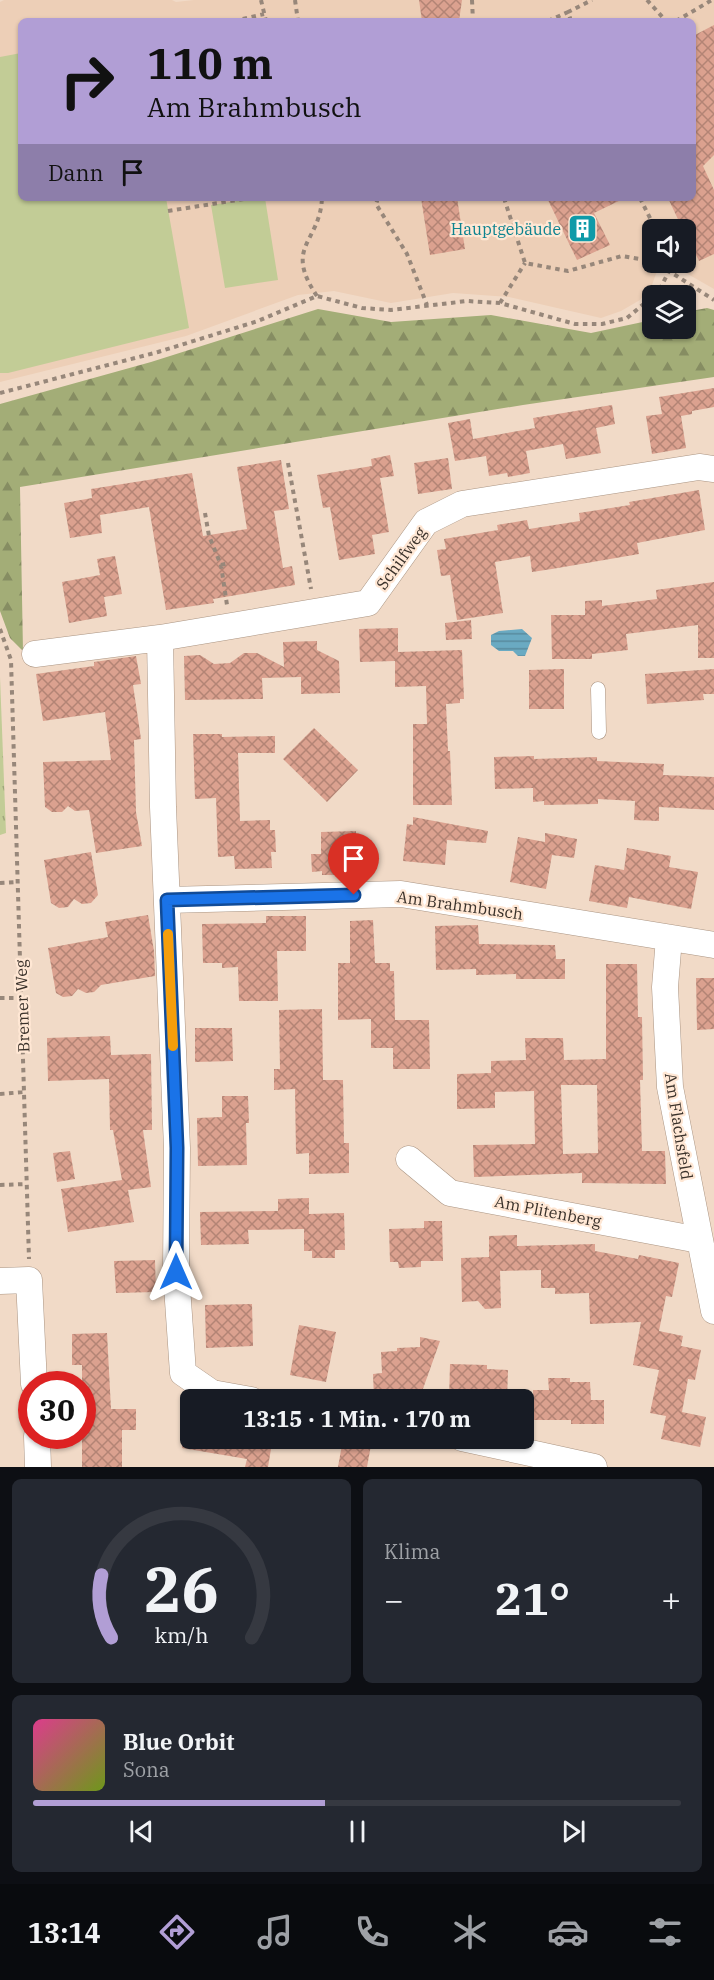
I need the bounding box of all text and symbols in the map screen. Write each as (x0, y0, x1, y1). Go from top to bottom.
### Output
text: 110 m (147, 36, 273, 91)
icon: right (48, 42, 126, 120)
text: Am Brahmbusch (147, 89, 362, 124)
icon: arrive (116, 156, 149, 189)
text: Dann (48, 158, 104, 187)
building icon: Hauptgebäude (566, 213, 598, 245)
place label: Hauptgebäude (451, 219, 561, 239)
map controls (642, 219, 696, 339)
button: sound (642, 219, 696, 273)
button: layers (642, 285, 696, 339)
street label: Schilfweg (372, 523, 431, 593)
pin (328, 833, 379, 895)
icon: arrive (337, 842, 370, 875)
street label: Am Brahmbusch (396, 886, 524, 924)
street label: Bremer Weg (10, 959, 34, 1053)
street label: Am Flachsfeld (661, 1071, 697, 1181)
street label: Am Plitenberg (493, 1191, 603, 1231)
position arrow (144, 1240, 208, 1304)
speed limit sign: 30 (18, 1371, 96, 1449)
text: 13:15 · 1 Min. · 170 m (243, 1404, 471, 1433)
text: Klima (384, 1538, 440, 1565)
text: 26 (144, 1548, 219, 1629)
text: 21° (495, 1569, 570, 1627)
text: − (384, 1578, 404, 1621)
text: + (661, 1578, 681, 1621)
text: km/h (154, 1621, 209, 1649)
text: Blue Orbit (123, 1727, 234, 1756)
text: Sona (123, 1756, 170, 1783)
icon: previous (125, 1815, 158, 1848)
icon: pause (341, 1815, 374, 1848)
icon: next (557, 1815, 590, 1848)
icon: directions (156, 1911, 198, 1953)
icon: music (254, 1911, 296, 1953)
icon: phone (351, 1911, 393, 1953)
icon: climate (449, 1911, 491, 1953)
icon: car (547, 1911, 589, 1953)
icon: filters (644, 1911, 686, 1953)
text: 13:14 (28, 1915, 101, 1950)

